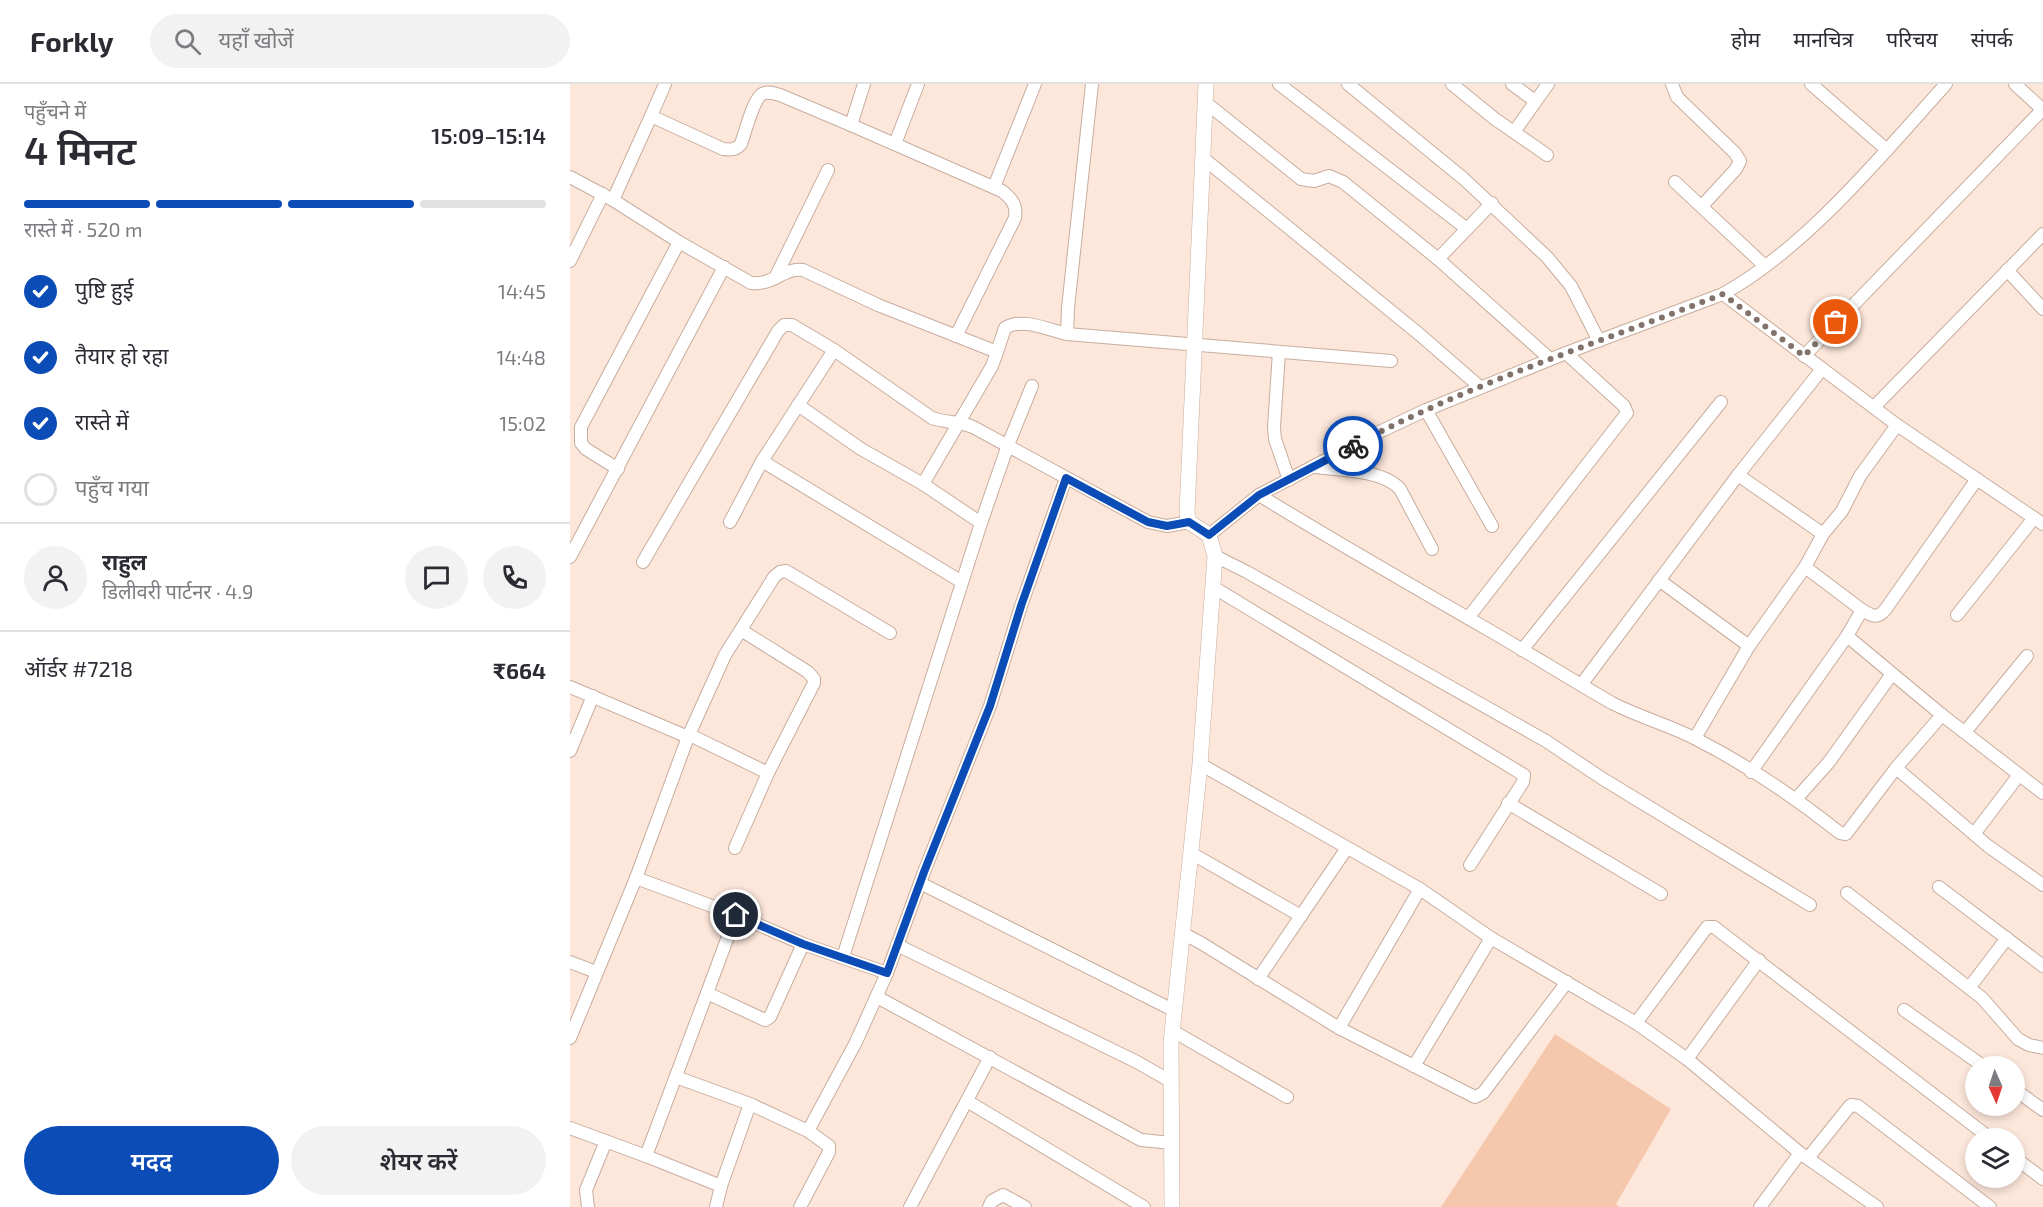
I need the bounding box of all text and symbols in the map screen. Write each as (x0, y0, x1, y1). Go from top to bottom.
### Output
search box (150, 14, 570, 68)
text: Forkly (30, 24, 114, 58)
icon: search (171, 25, 204, 58)
text: यहाँ खोजें (219, 26, 294, 52)
text: होम (1731, 26, 1760, 51)
text: मानचित्र (1793, 26, 1853, 51)
text: परिचय (1886, 26, 1938, 51)
text: संपर्क (1971, 26, 2013, 51)
text: पहुँचने में (24, 99, 86, 123)
text: 15:09–15:14 (431, 122, 546, 148)
text: 4 मिनट (24, 126, 136, 173)
text: रास्ते में · 520 m (24, 217, 143, 241)
icon: check (24, 275, 57, 308)
text: पुष्टि हुई (75, 276, 133, 302)
text: 14:45 (498, 279, 546, 303)
pin (1810, 296, 1861, 347)
icon: bag (1819, 305, 1852, 338)
icon: check (24, 341, 57, 374)
text: तैयार हो रहा (75, 342, 169, 368)
text: 14:48 (497, 345, 546, 369)
icon: check (24, 407, 57, 440)
text: रास्ते में (75, 408, 129, 434)
text: 15:02 (499, 411, 546, 435)
courier (1323, 416, 1383, 476)
icon: bike (1337, 430, 1370, 463)
text: पहुँच गया (75, 474, 149, 500)
button: person (24, 546, 87, 609)
button: chat (405, 546, 468, 609)
button: phone (483, 546, 546, 609)
text: राहुल (102, 548, 147, 574)
text: डिलीवरी पार्टनर · 4.9 (102, 579, 253, 603)
text: ऑर्डर #7218 (24, 655, 133, 681)
text: ₹664 (493, 657, 546, 683)
pin (710, 889, 761, 940)
icon: home (719, 898, 752, 931)
north arrow (1965, 1056, 2025, 1116)
map controls (1965, 1056, 2025, 1188)
button: मदद (24, 1126, 279, 1195)
button: शेयर करें (291, 1126, 546, 1195)
button: layers (1965, 1128, 2025, 1188)

